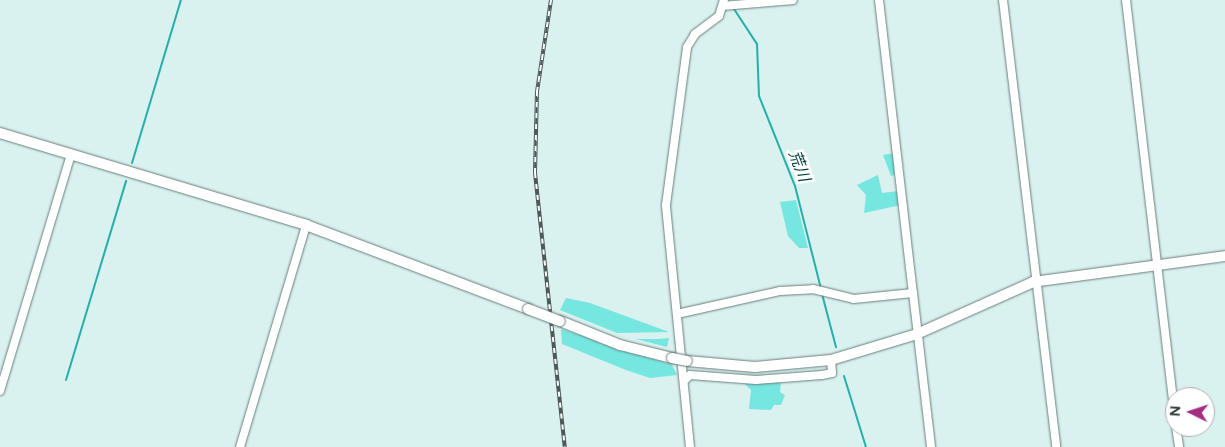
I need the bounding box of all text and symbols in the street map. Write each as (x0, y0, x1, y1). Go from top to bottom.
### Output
water label: 荒川 (784, 148, 814, 184)
north arrow (1165, 387, 1215, 437)
text: N (1167, 405, 1184, 417)

